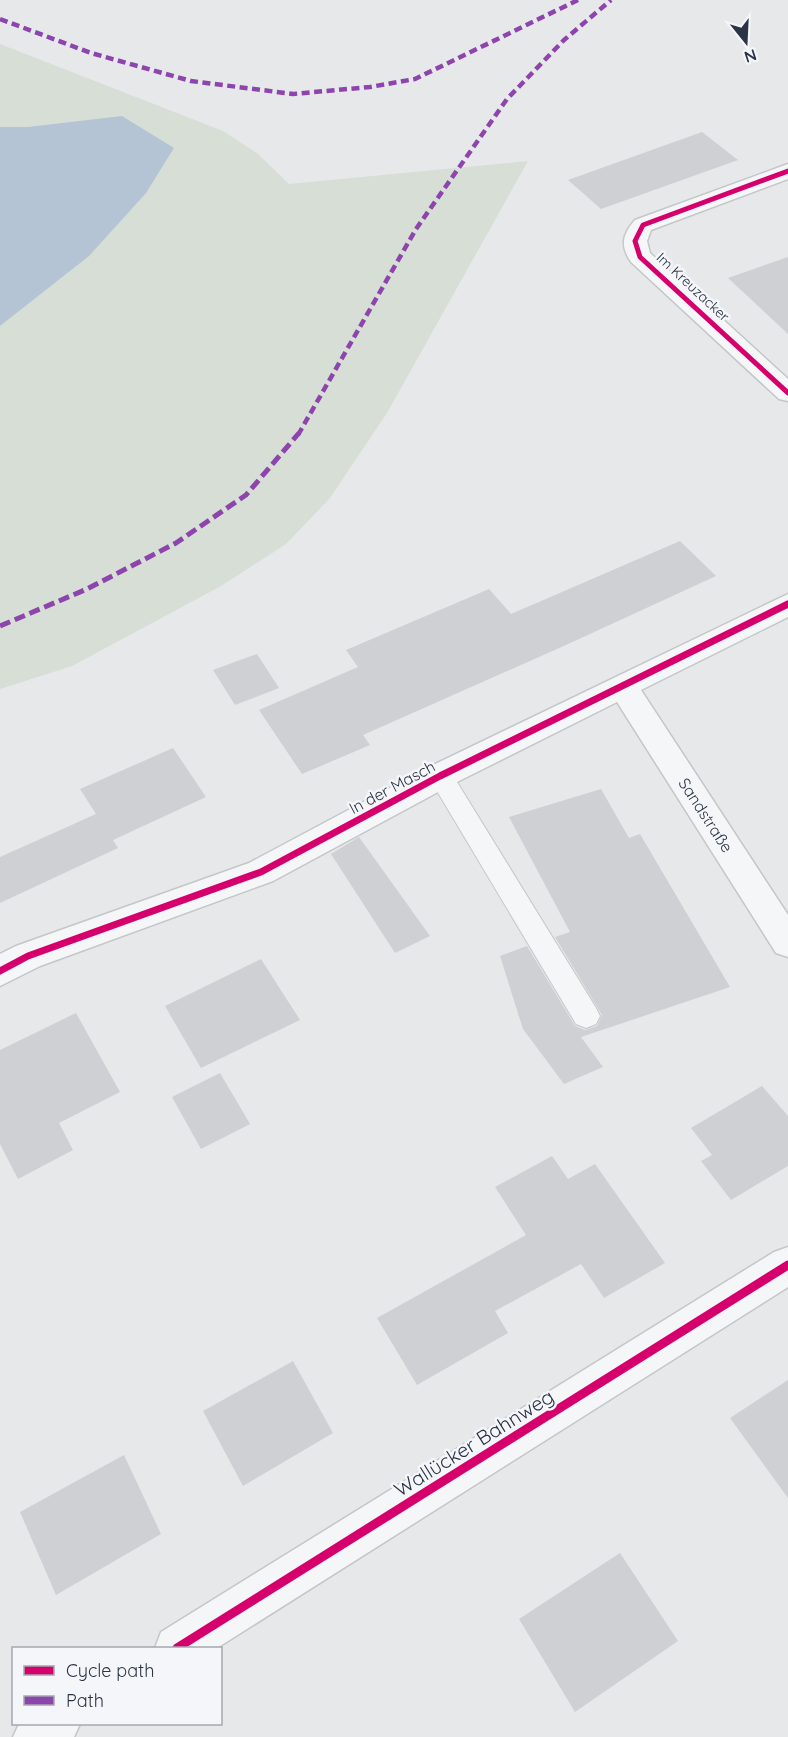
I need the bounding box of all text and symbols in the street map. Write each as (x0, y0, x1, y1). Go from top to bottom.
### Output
north arrow (716, 12, 776, 72)
text: N (742, 45, 759, 68)
street label: Im Kreuzacker (653, 249, 734, 326)
street label: In der Masch (345, 756, 439, 818)
street label: Sandstraße (674, 774, 738, 856)
street label: Wallücker Bahnweg (389, 1383, 558, 1502)
legend (12, 1647, 222, 1725)
text: Cycle path (66, 1659, 154, 1682)
text: Path (66, 1689, 104, 1712)

